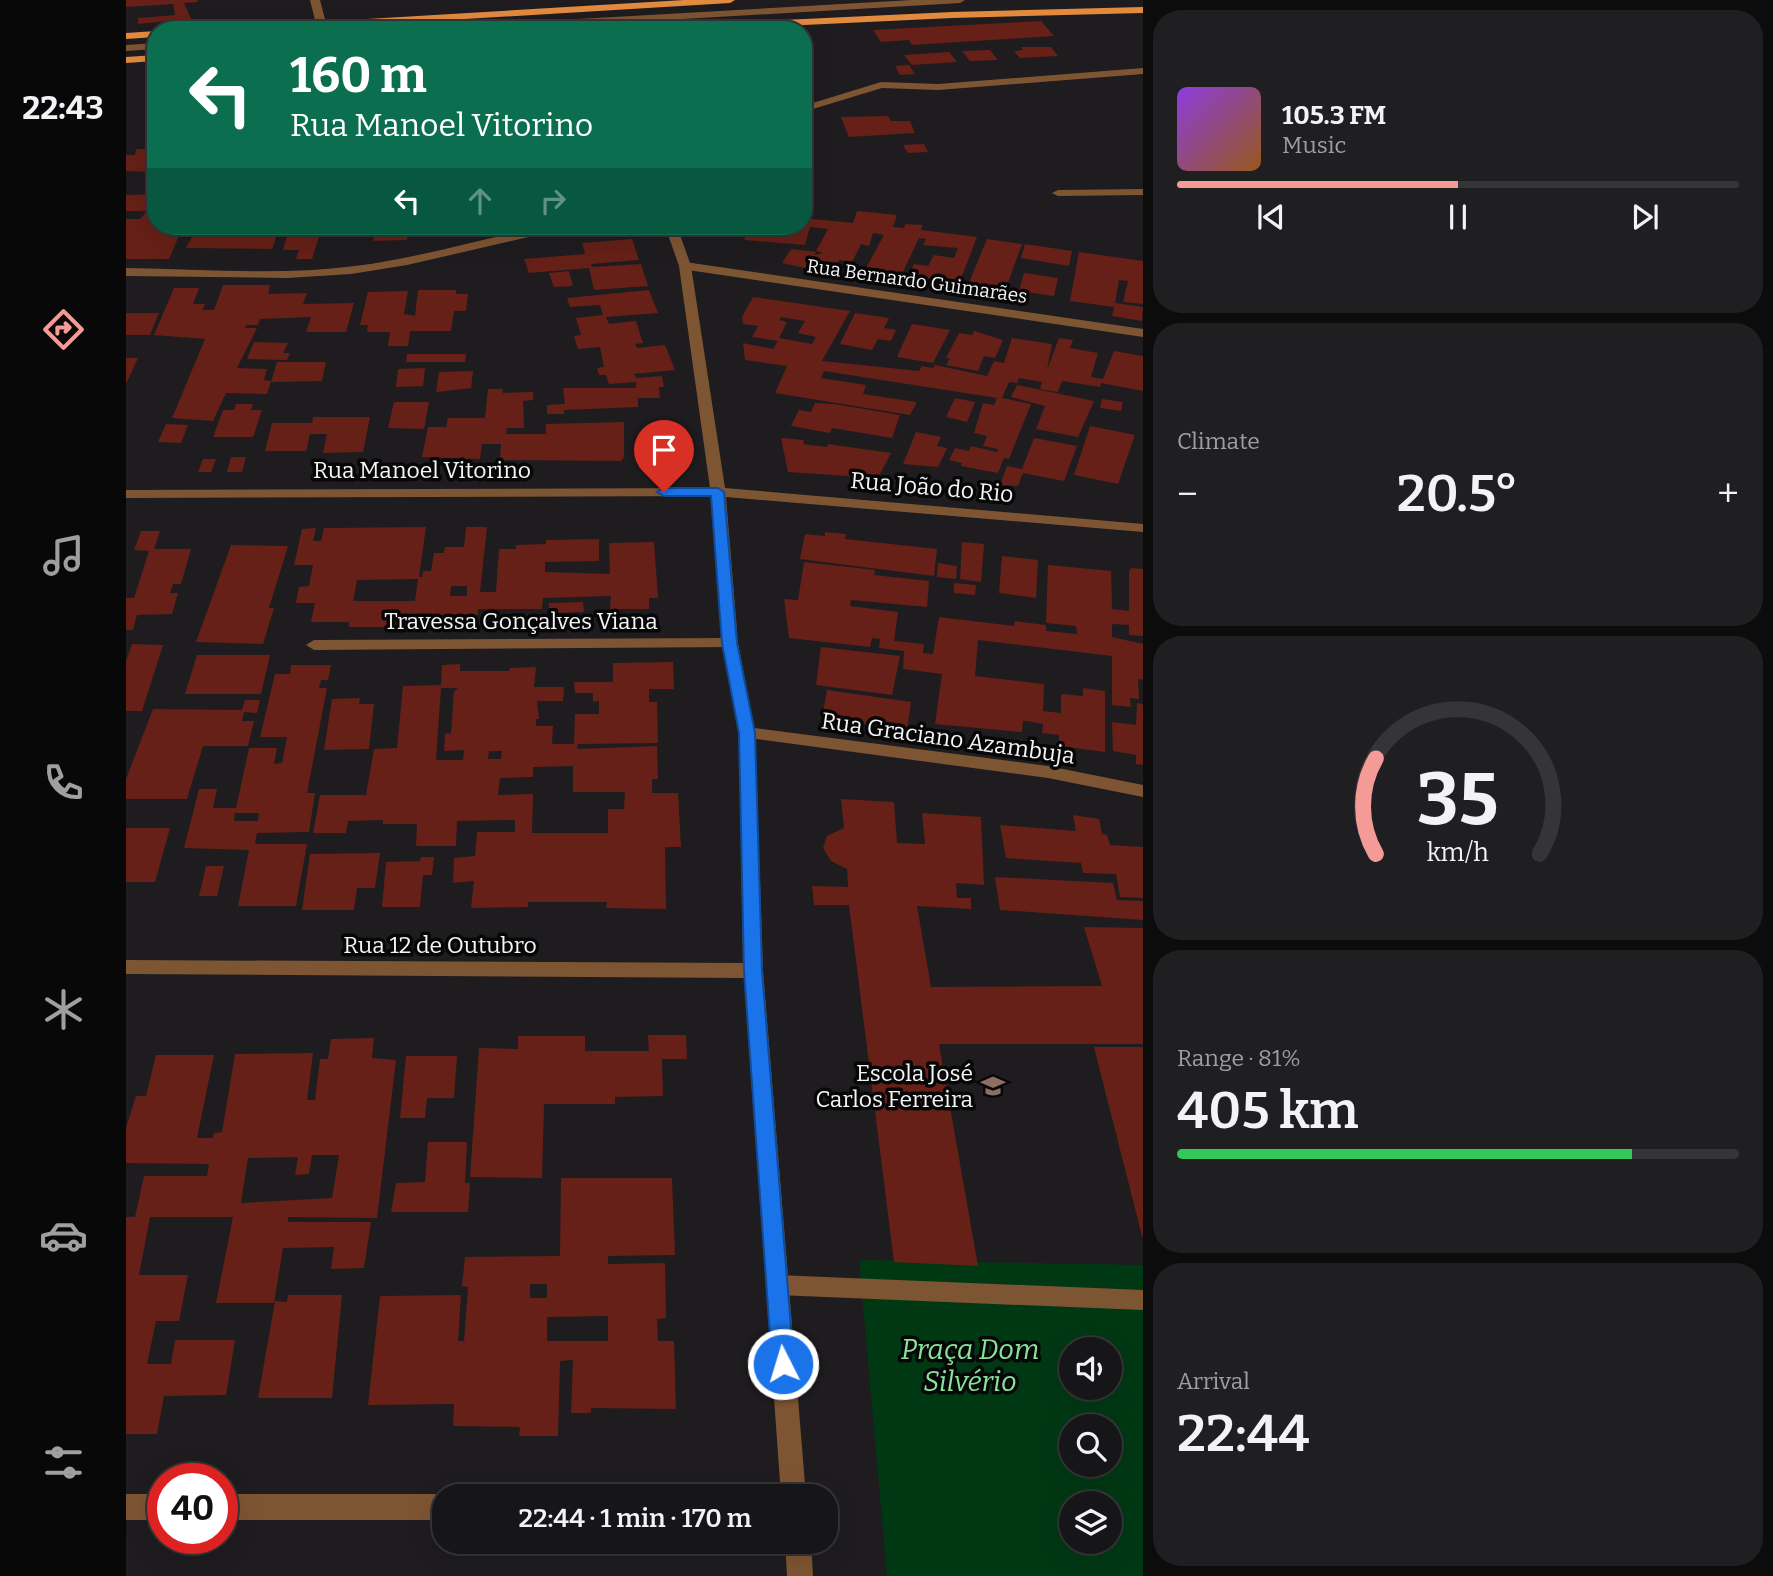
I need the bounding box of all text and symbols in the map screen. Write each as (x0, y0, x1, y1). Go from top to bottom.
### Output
text: 160 m (290, 46, 427, 105)
icon: left (175, 49, 266, 140)
text: 22:43 (22, 89, 104, 127)
text: 105.3 FM (1282, 100, 1386, 131)
text: Rua Manoel Vitorino (290, 106, 593, 144)
text: Music (1282, 131, 1346, 159)
icon: left (388, 182, 426, 220)
icon: ahead (461, 182, 499, 220)
icon: right (534, 182, 572, 220)
icon: previous (1252, 198, 1290, 236)
icon: pause (1439, 198, 1477, 236)
icon: next (1626, 198, 1664, 236)
street label: Rua Bernardo Guimarães (805, 254, 1029, 308)
icon: directions (39, 305, 88, 354)
pin (634, 420, 694, 492)
text: Climate (1177, 427, 1260, 455)
icon: arrive (645, 431, 683, 469)
street label: Rua Manoel Vitorino (313, 456, 531, 484)
text: 20.5° (1397, 462, 1519, 525)
street label: Rua João do Rio (849, 466, 1015, 508)
text: − (1177, 471, 1198, 517)
text: + (1717, 471, 1739, 517)
icon: music (39, 531, 88, 580)
street label: Travessa Gonçalves Viana (384, 607, 658, 635)
street label: Rua Graciano Azambuja (819, 706, 1077, 770)
text: 35 (1417, 756, 1499, 843)
icon: phone (39, 758, 88, 807)
text: km/h (1427, 838, 1489, 868)
street label: Rua 12 de Outubro (343, 931, 537, 959)
icon: climate (39, 985, 88, 1034)
text: Range · 81% (1177, 1044, 1301, 1072)
place label: Escola José Carlos Ferreira (815, 1059, 973, 1113)
school or university icon: Escola José Carlos Ferreira (979, 1072, 1007, 1100)
text: 405 km (1177, 1079, 1359, 1142)
icon: car (39, 1211, 88, 1260)
position arrow (746, 1327, 820, 1401)
park label: Praça Dom Silvério (901, 1333, 1039, 1398)
map controls (1059, 1337, 1122, 1554)
button: sound (1059, 1337, 1122, 1400)
text: Arrival (1177, 1367, 1250, 1395)
text: 22:44 (1177, 1402, 1310, 1465)
button: search (1059, 1414, 1122, 1477)
icon: filters (39, 1438, 88, 1487)
speed limit sign: 40 (147, 1463, 238, 1554)
button: layers (1059, 1491, 1122, 1554)
text: 22:44 · 1 min · 170 m (518, 1503, 752, 1534)

